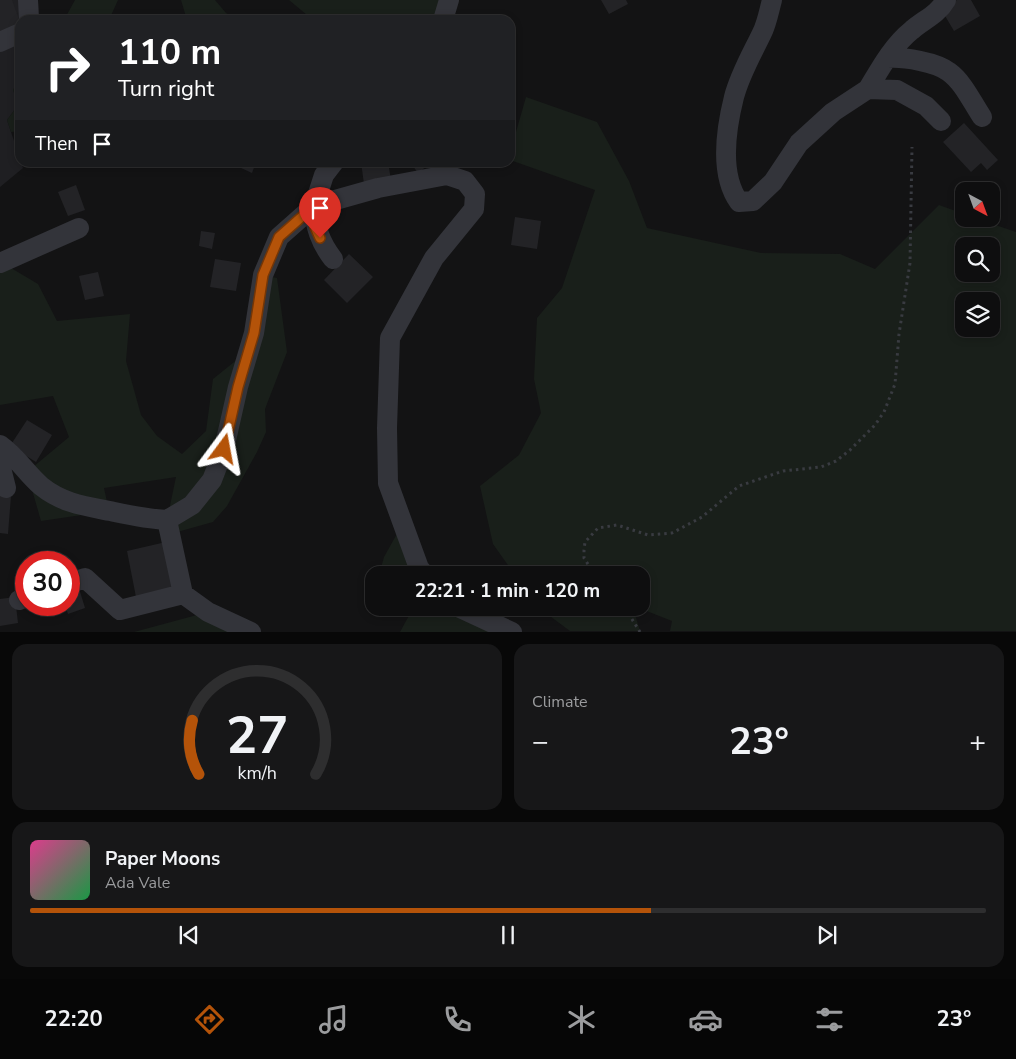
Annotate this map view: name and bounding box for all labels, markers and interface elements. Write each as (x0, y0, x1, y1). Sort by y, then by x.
text: 110 m (118, 29, 221, 76)
icon: right (35, 35, 100, 100)
text: Turn right (118, 74, 214, 104)
icon: arrive (88, 130, 116, 158)
text: Then (35, 131, 78, 157)
north arrow (955, 182, 1000, 228)
map controls (955, 182, 1000, 337)
pin (299, 187, 341, 238)
icon: arrive (306, 194, 334, 222)
button: search (955, 237, 1000, 282)
button: layers (955, 292, 1000, 337)
position arrow (197, 422, 249, 474)
speed limit sign: 30 (15, 551, 80, 616)
text: 22:21 · 1 min · 120 m (415, 578, 600, 604)
text: Climate (532, 691, 587, 713)
text: 27 (226, 700, 288, 771)
text: 23° (729, 716, 789, 767)
text: − (532, 723, 549, 761)
text: + (969, 723, 986, 761)
text: km/h (237, 761, 277, 785)
text: Paper Moons (105, 846, 220, 872)
text: Ada Vale (105, 872, 170, 894)
icon: previous (175, 921, 203, 949)
icon: pause (494, 921, 522, 949)
icon: next (813, 921, 841, 949)
icon: directions (192, 1002, 227, 1037)
icon: music (316, 1002, 351, 1037)
icon: phone (440, 1002, 475, 1037)
icon: climate (564, 1002, 599, 1037)
icon: car (688, 1002, 723, 1037)
icon: filters (812, 1002, 847, 1037)
text: 22:20 (45, 1004, 103, 1034)
text: 23° (937, 1004, 971, 1034)

